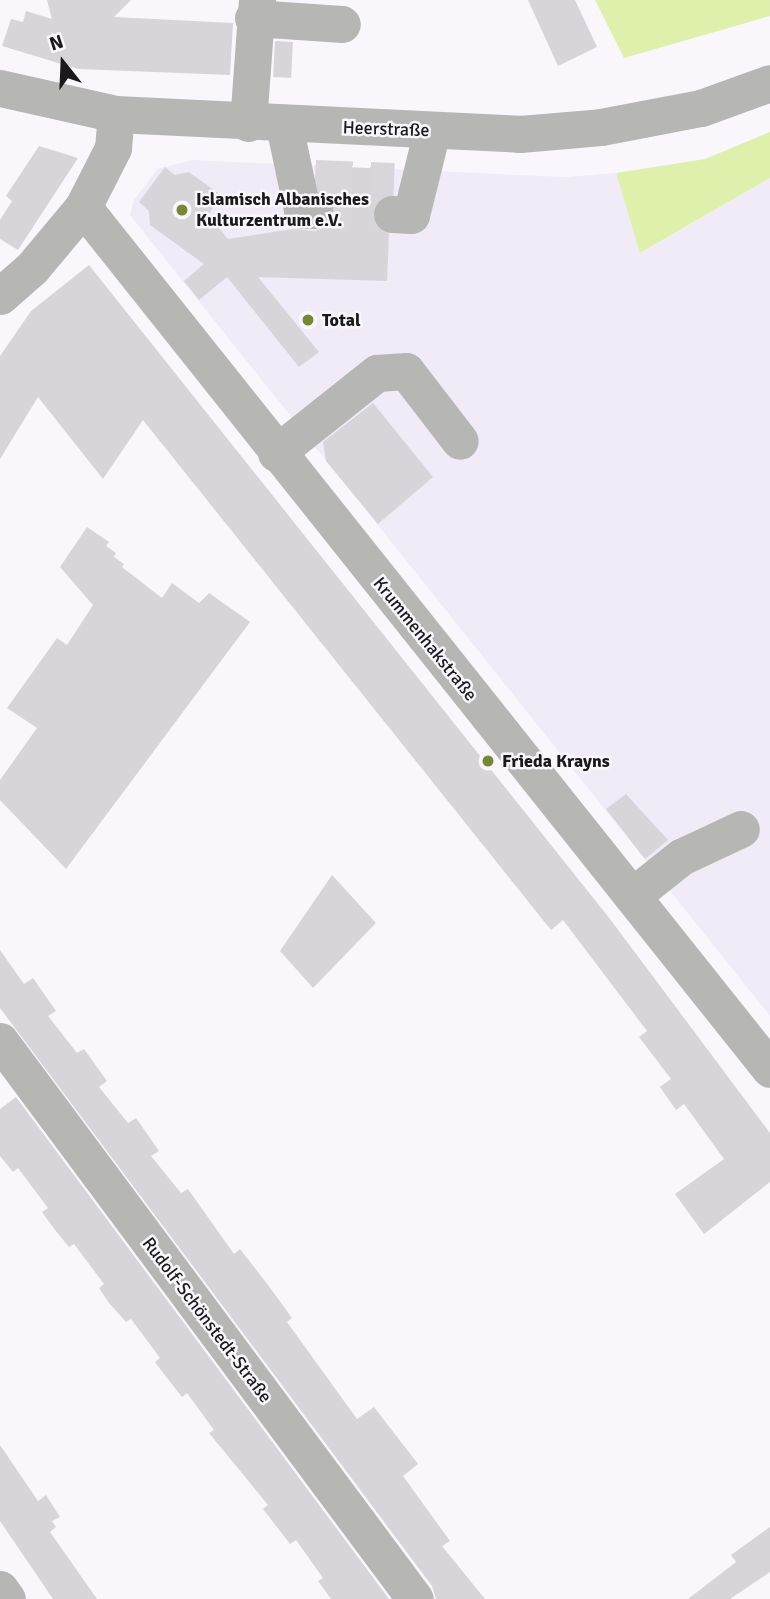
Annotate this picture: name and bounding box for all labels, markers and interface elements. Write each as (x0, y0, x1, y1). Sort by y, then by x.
north arrow (28, 28, 98, 98)
text: N (47, 30, 67, 56)
street label: Heerstraße (342, 117, 430, 141)
place label: Islamisch Albanisches Kulturzentrum e.V. (196, 189, 369, 232)
marker: Islamisch Albanisches Kulturzentrum e.V. (174, 202, 190, 218)
place label: Total (322, 309, 361, 331)
marker: Total (300, 312, 316, 328)
street label: Krummenhakstraße (369, 573, 481, 705)
place label: Frieda Krayns (502, 750, 610, 772)
marker: Frieda Krayns (480, 753, 496, 769)
street label: Rudolf-Schönstedt-Straße (138, 1233, 276, 1407)

